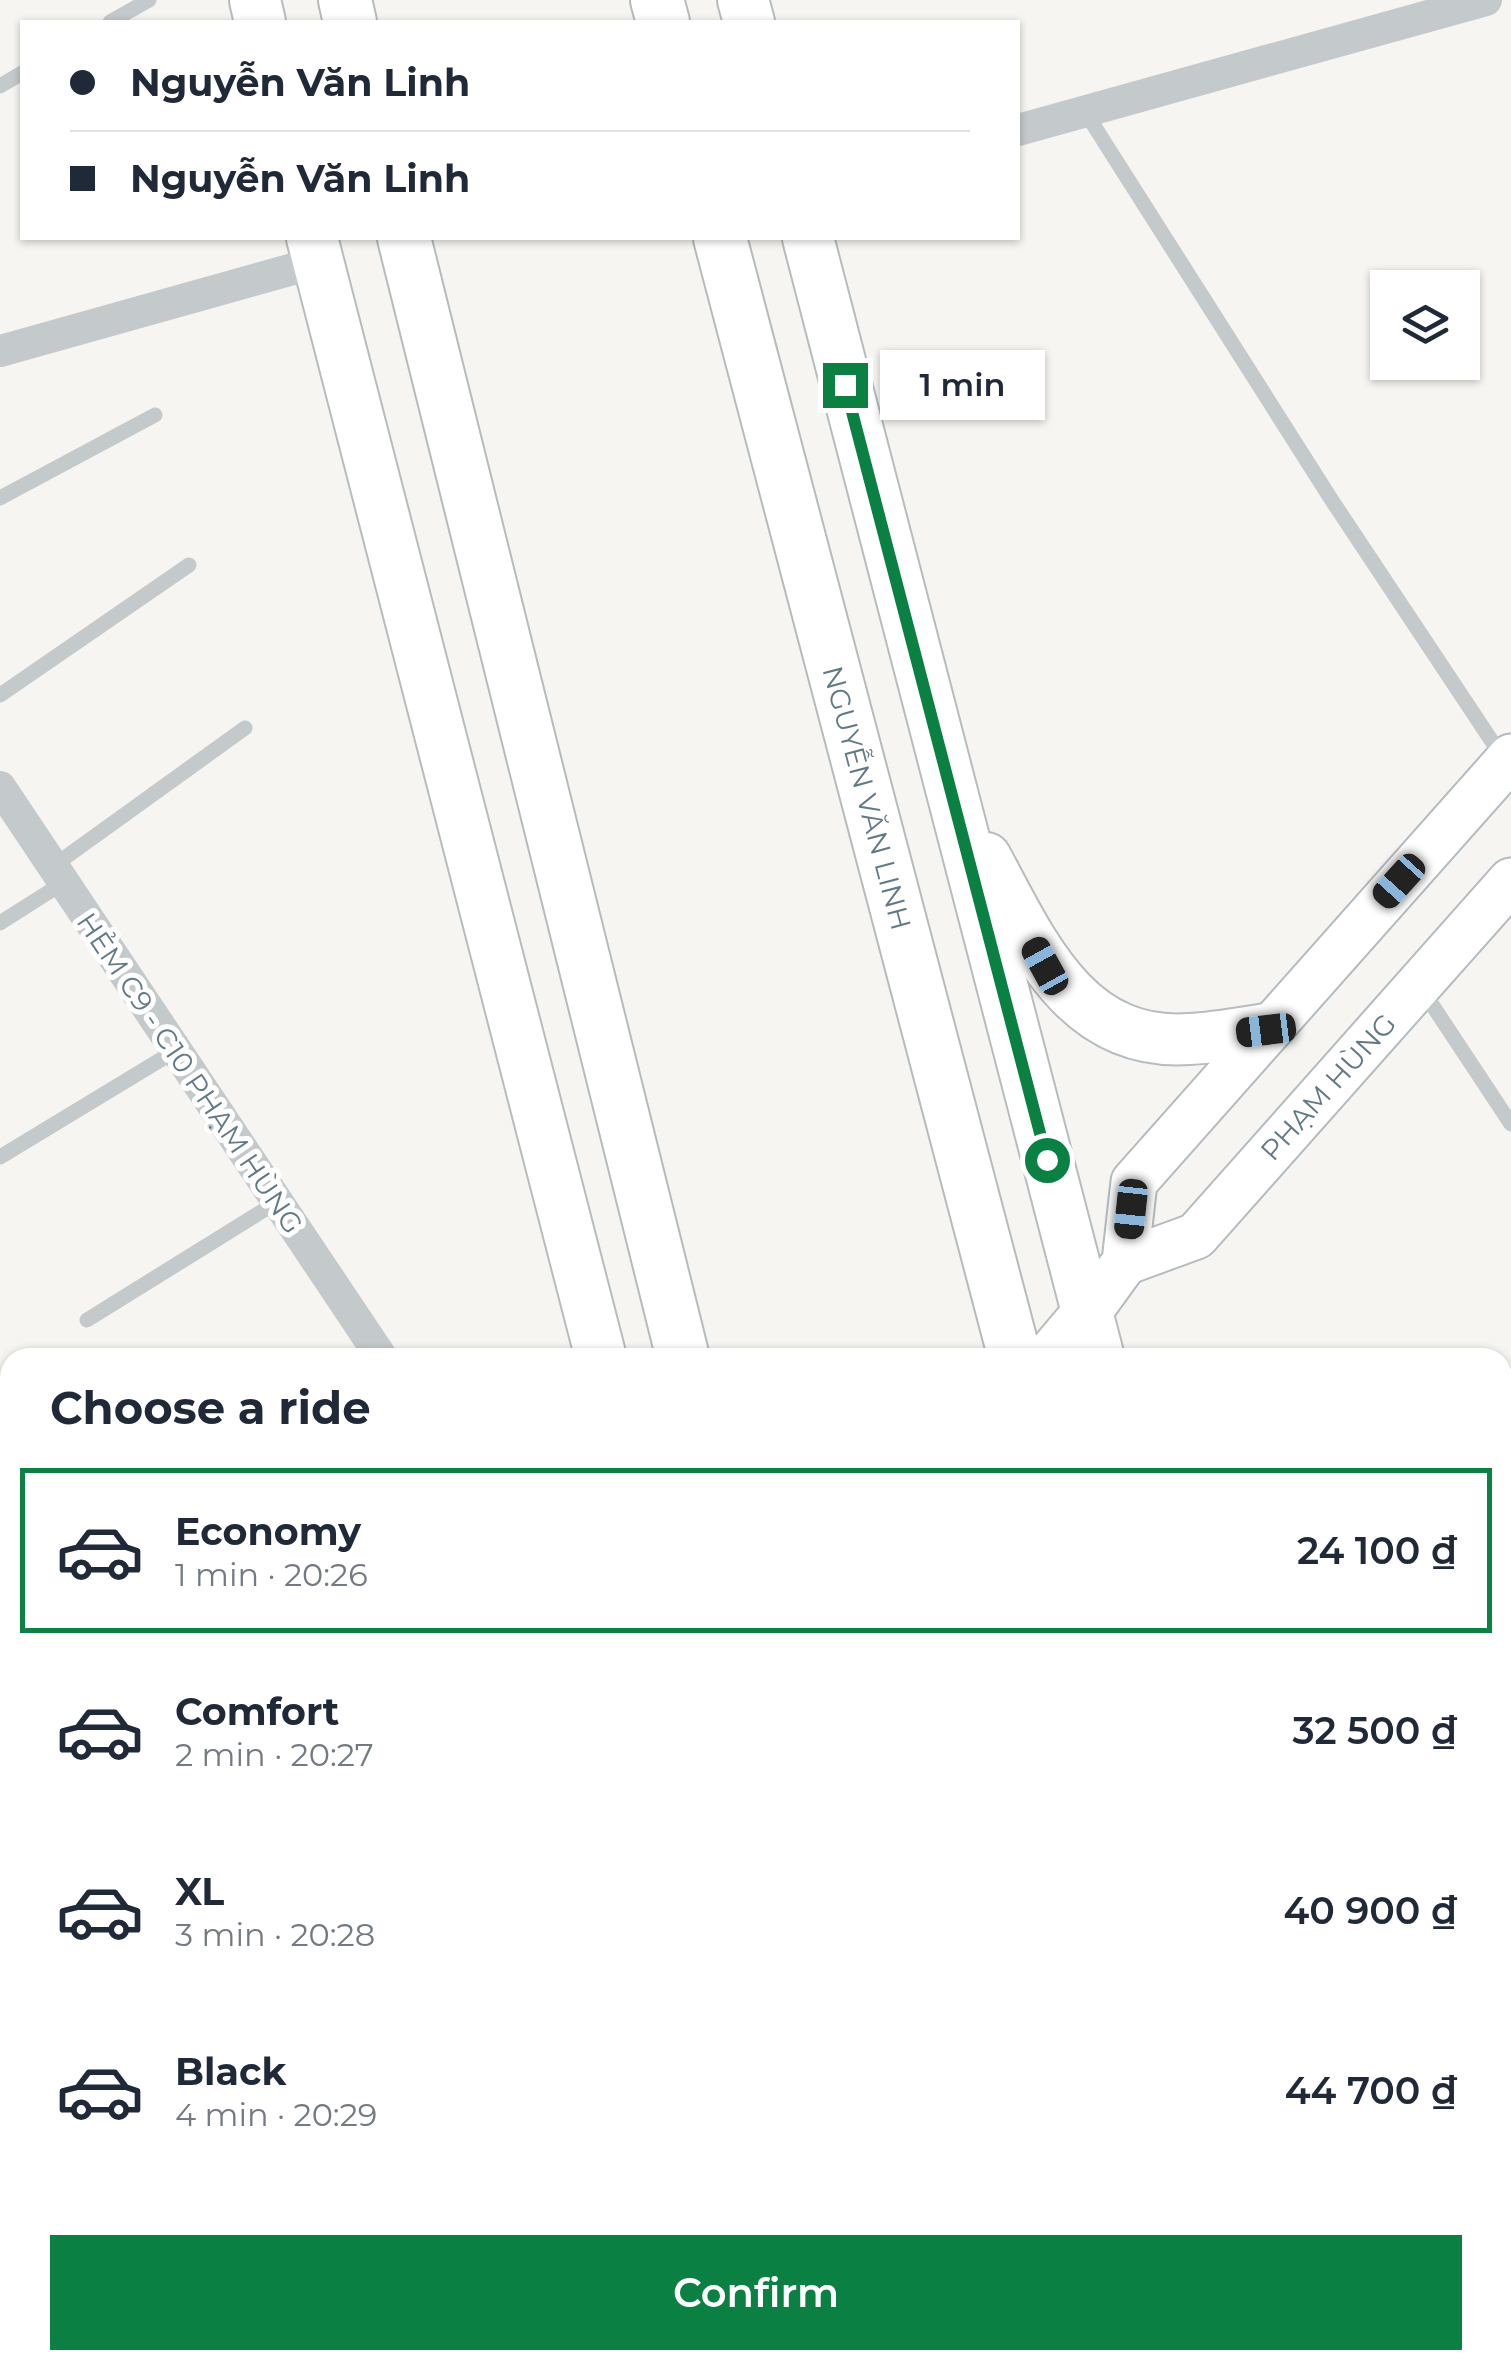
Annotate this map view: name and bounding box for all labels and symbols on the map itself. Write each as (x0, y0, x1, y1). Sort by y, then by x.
callout: 1 min (880, 350, 1045, 420)
route end (823, 363, 868, 408)
street label: NGUYỄN VĂN LINH (815, 662, 920, 934)
car (1368, 849, 1430, 913)
street label: HẺM C9 - C10 PHẠM HÙNG (70, 906, 310, 1240)
car (1017, 932, 1073, 1000)
street label: PHẠM HÙNG (1253, 1006, 1403, 1168)
car (1234, 1011, 1298, 1049)
route start (1025, 1138, 1070, 1183)
car (1113, 1178, 1149, 1240)

